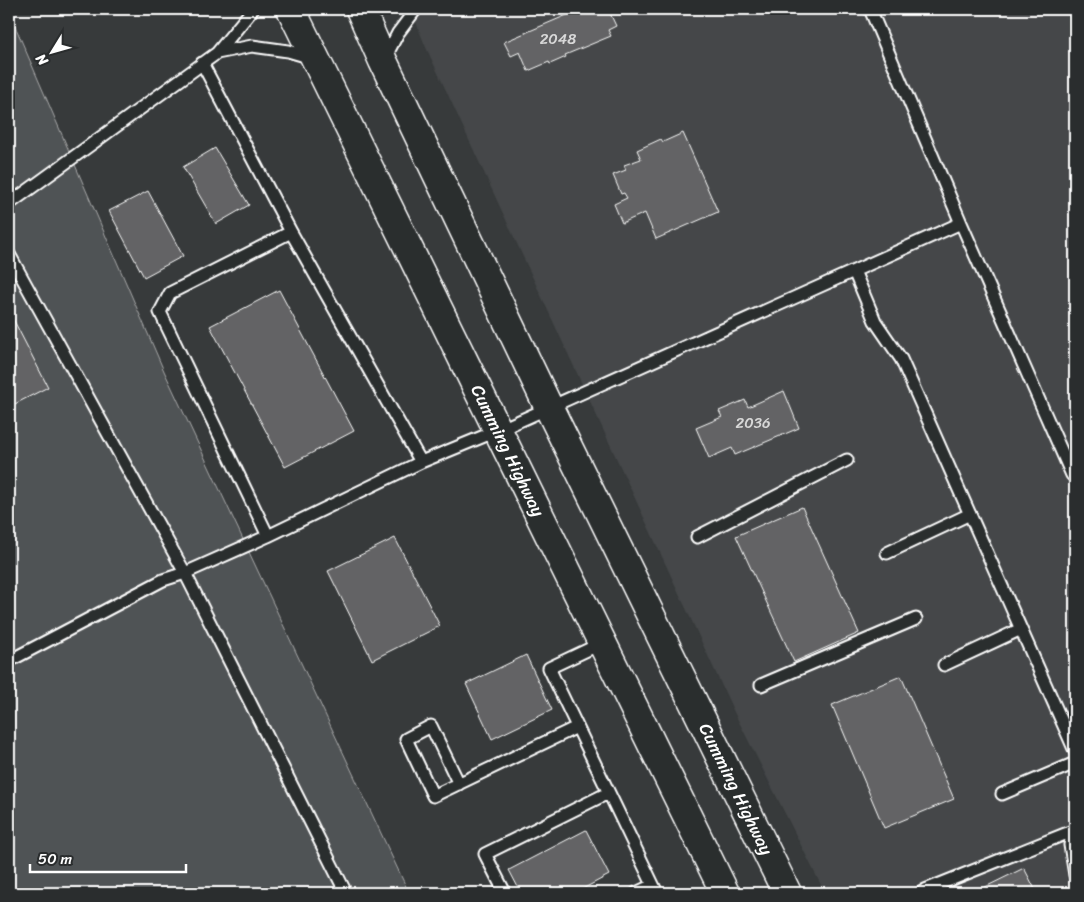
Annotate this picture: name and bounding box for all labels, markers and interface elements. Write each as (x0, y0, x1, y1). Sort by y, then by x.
house number: 2048 (540, 26, 576, 52)
north arrow (28, 28, 78, 78)
text: N (29, 48, 56, 72)
street label: Cumming Highway (462, 379, 554, 523)
house number: 2036 (736, 410, 770, 436)
street label: Cumming Highway (690, 717, 782, 861)
scale bar (30, 842, 186, 874)
text: 50 m (38, 846, 73, 872)

